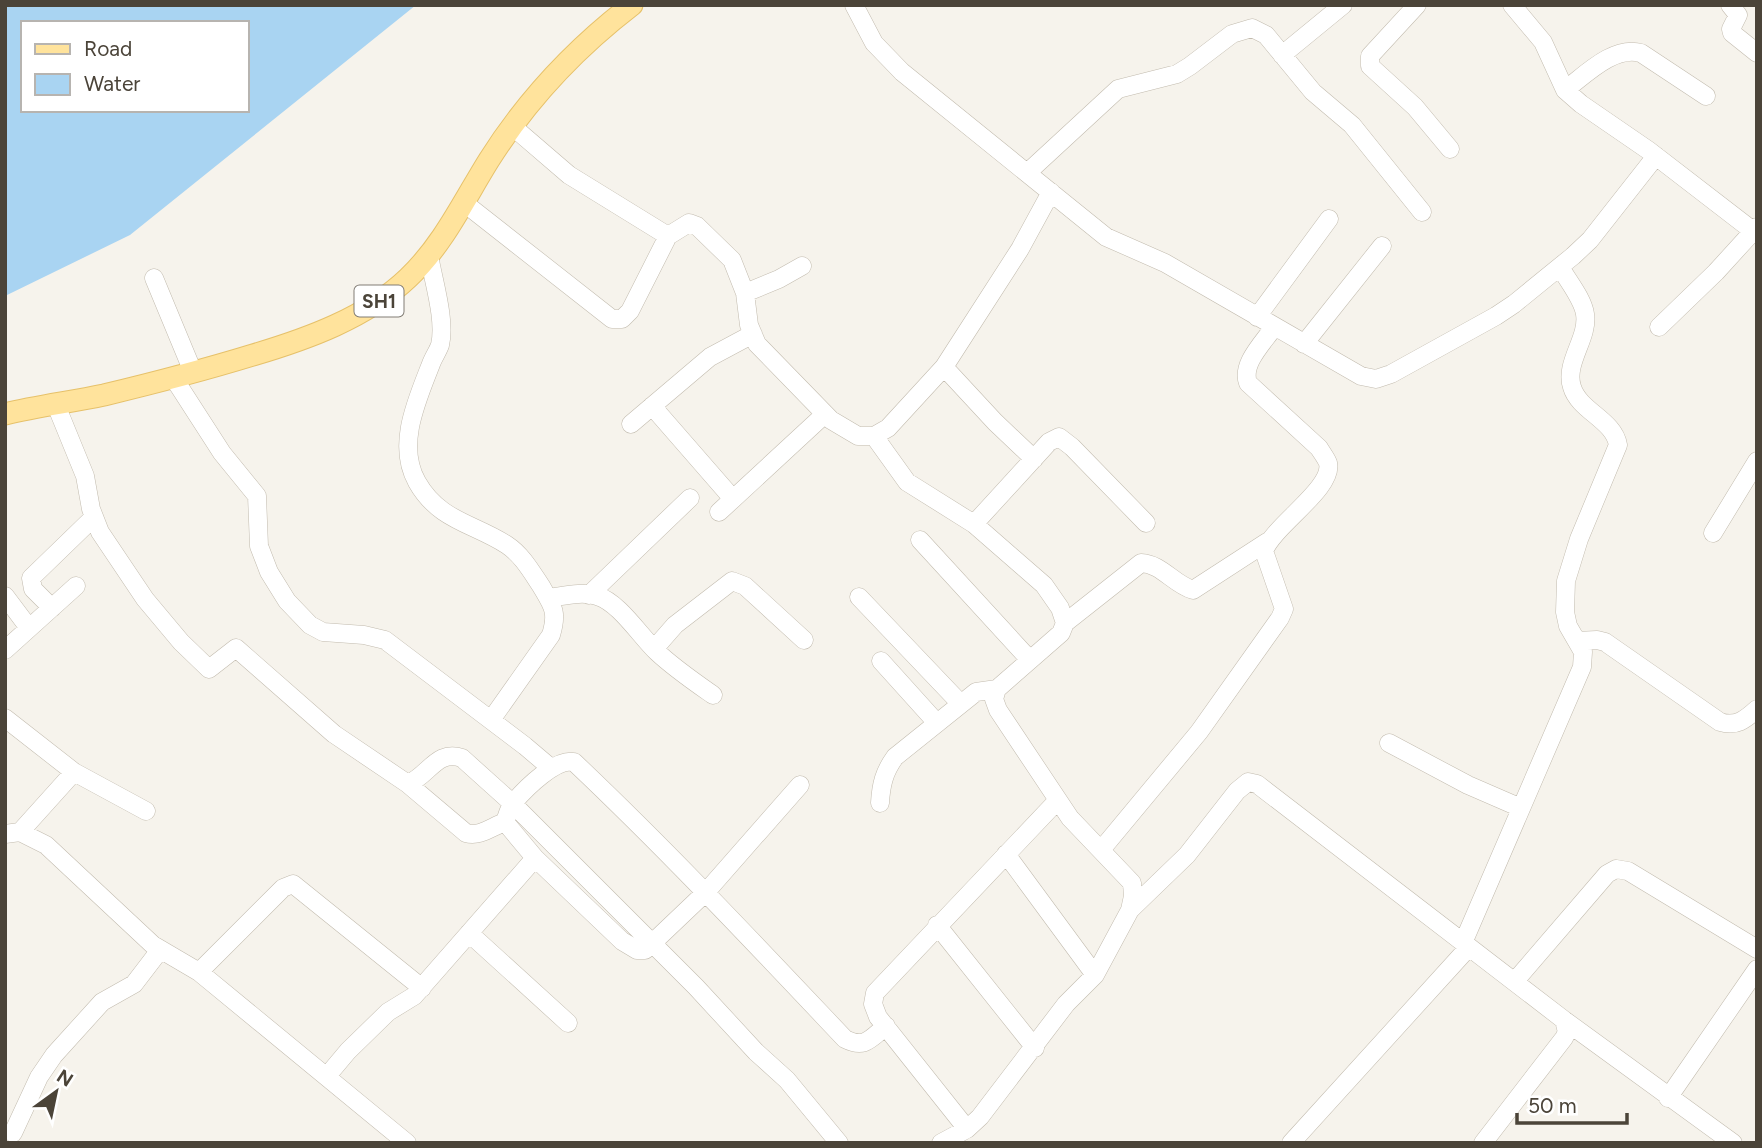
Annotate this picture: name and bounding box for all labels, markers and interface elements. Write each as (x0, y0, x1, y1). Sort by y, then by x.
legend (21, 21, 248, 112)
text: Road (84, 36, 132, 61)
text: Water (84, 71, 140, 96)
road number: SH1 (354, 286, 404, 316)
north arrow (21, 1057, 91, 1127)
text: N (53, 1065, 77, 1092)
scale bar (1517, 1082, 1627, 1126)
text: 50 m (1528, 1093, 1577, 1118)

